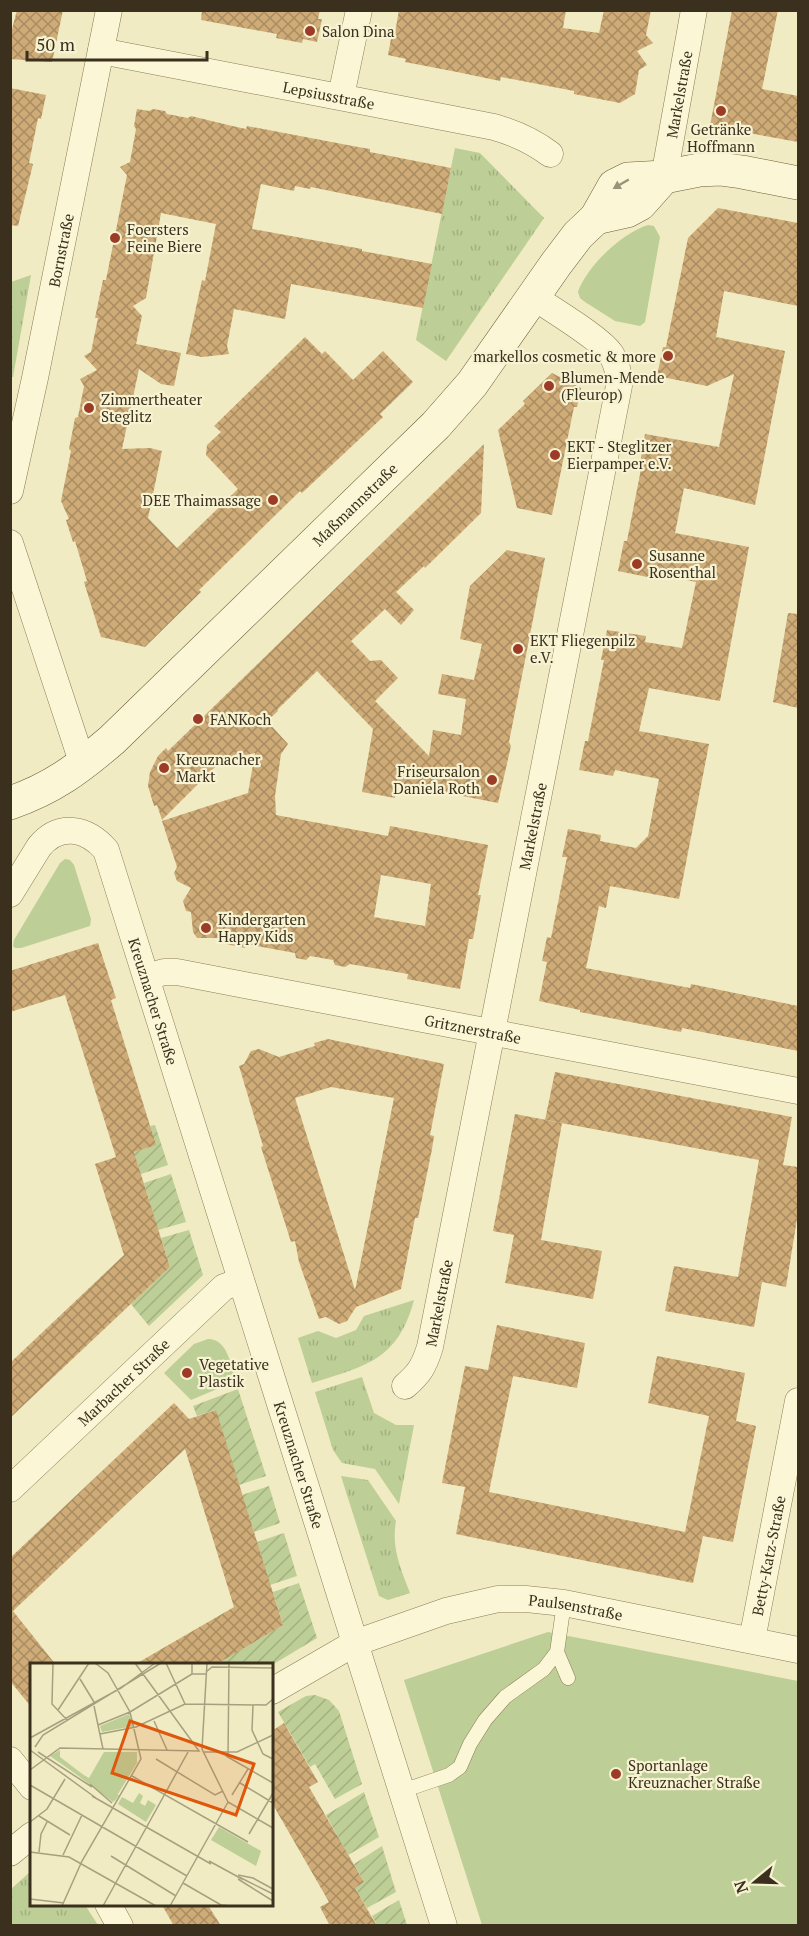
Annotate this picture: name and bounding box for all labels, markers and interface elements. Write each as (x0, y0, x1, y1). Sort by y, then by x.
place label: Salon Dina (322, 21, 395, 41)
scale bar (27, 24, 207, 62)
marker: Salon Dina (303, 24, 317, 38)
text: 50 m (36, 32, 76, 56)
street label: Markelstraße (661, 49, 697, 140)
street label: Lepsiusstraße (281, 76, 376, 114)
marker: Getränke Hoffmann (714, 104, 728, 118)
place label: Getränke Hoffmann (687, 119, 755, 156)
one-way arrow (613, 178, 630, 189)
street label: Bornstraße (44, 212, 78, 289)
place label: Foersters Feine Biere (127, 219, 202, 256)
marker: Foersters Feine Biere (108, 231, 122, 245)
place label: markellos cosmetic & more (473, 346, 656, 366)
marker: markellos cosmetic & more (661, 349, 675, 363)
place label: Blumen-Mende (Fleurop) (561, 367, 664, 404)
marker: Blumen-Mende (Fleurop) (542, 379, 556, 393)
place label: Zimmertheater Steglitz (101, 389, 202, 426)
marker: Zimmertheater Steglitz (82, 401, 96, 415)
place label: EKT - Steglitzer Eierpamper e.V. (567, 436, 672, 473)
marker: EKT - Steglitzer Eierpamper e.V. (548, 448, 562, 462)
street label: Maßmannstraße (308, 458, 401, 550)
place label: DEE Thaimassage (143, 490, 261, 510)
marker: DEE Thaimassage (266, 493, 280, 507)
place label: Susanne Rosenthal (649, 545, 716, 582)
marker: Susanne Rosenthal (630, 557, 644, 571)
place label: EKT Fliegenpilz e.V. (530, 630, 635, 667)
marker: EKT Fliegenpilz e.V. (511, 642, 525, 656)
place label: FANKoch (210, 709, 272, 729)
marker: FANKoch (191, 712, 205, 726)
place label: Kreuznacher Markt (176, 749, 261, 786)
marker: Kreuznacher Markt (157, 761, 171, 775)
place label: Friseursalon Daniela Roth (393, 761, 480, 798)
marker: Friseursalon Daniela Roth (485, 773, 499, 787)
street label: Markelstraße (514, 781, 551, 871)
place label: Kindergarten Happy Kids (218, 909, 306, 946)
marker: Kindergarten Happy Kids (199, 921, 213, 935)
street label: Kreuznacher Straße (124, 935, 183, 1067)
street label: Gritznerstraße (423, 1010, 523, 1048)
street label: Markelstraße (420, 1258, 457, 1348)
street label: Marbacher Straße (73, 1334, 174, 1430)
place label: Vegetative Plastik (199, 1354, 269, 1391)
marker: Vegetative Plastik (180, 1366, 194, 1380)
street label: Kreuznacher Straße (270, 1399, 329, 1531)
street label: Betty-Katz-Straße (747, 1494, 790, 1617)
street label: Paulsenstraße (528, 1589, 624, 1625)
inset map (30, 1663, 273, 1906)
place label: Sportanlage Kreuznacher Straße (628, 1755, 760, 1792)
marker: Sportanlage Kreuznacher Straße (609, 1767, 623, 1781)
north arrow (725, 1852, 785, 1912)
text: N (728, 1878, 753, 1896)

